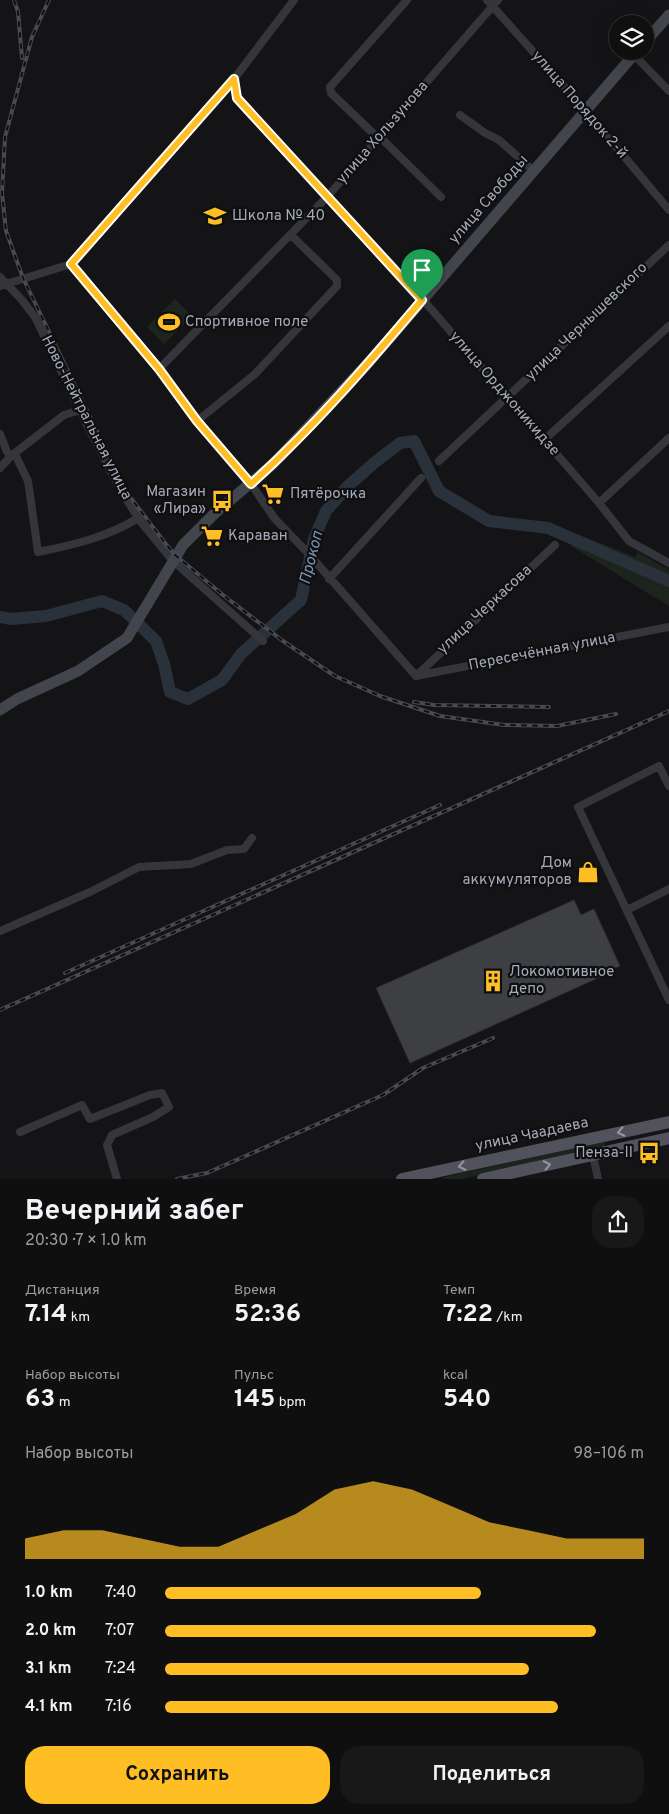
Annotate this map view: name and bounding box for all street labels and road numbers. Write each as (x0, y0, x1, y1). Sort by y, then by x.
street label: улица Порядок 2-й (527, 47, 631, 163)
street label: улица Хользунова (333, 77, 433, 189)
street label: улица Свободы (445, 152, 533, 248)
street label: улица Чернышевского (522, 259, 652, 385)
street label: улица Орджоникидзе (445, 328, 563, 460)
street label: Ново-Нейтральная улица (36, 333, 136, 503)
street label: улица Черкасова (434, 561, 536, 659)
street label: Пересечённая улица (467, 628, 617, 676)
street label: улица Чаадаева (474, 1114, 590, 1156)

